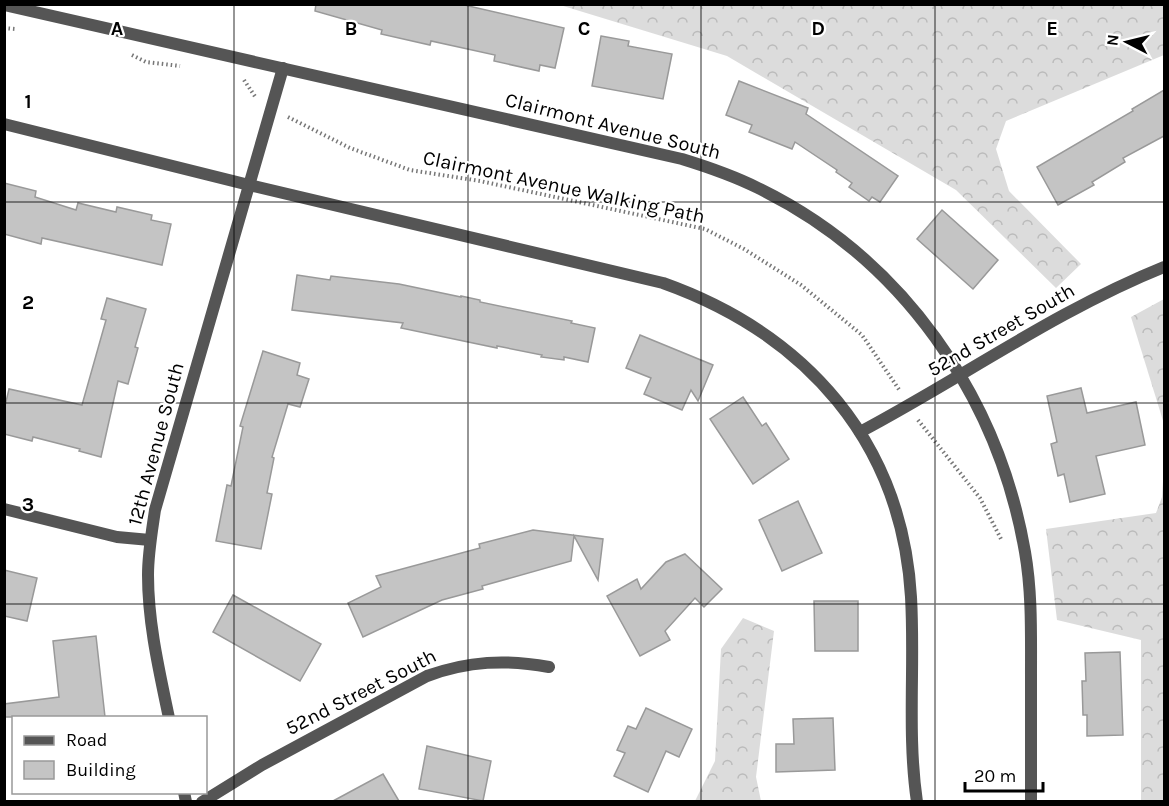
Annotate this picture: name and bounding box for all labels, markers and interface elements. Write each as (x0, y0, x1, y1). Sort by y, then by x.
north arrow (1097, 12, 1157, 72)
text: A (111, 17, 124, 40)
text: B (345, 17, 357, 40)
text: C (578, 17, 590, 40)
text: D (811, 17, 825, 40)
text: E (1046, 17, 1058, 40)
text: N (1102, 33, 1123, 47)
street label: Clairmont Avenue South (503, 88, 723, 164)
text: 1 (24, 90, 32, 113)
street label: Clairmont Avenue Walking Path (421, 146, 707, 228)
street label: 52nd Street South (923, 279, 1079, 381)
text: 2 (22, 291, 34, 314)
street label: 12th Avenue South (123, 360, 189, 528)
text: 3 (22, 493, 34, 516)
street label: 52nd Street South (282, 644, 440, 740)
legend (12, 716, 207, 794)
text: Road (66, 729, 107, 751)
scale bar (965, 755, 1043, 793)
text: Building (66, 759, 136, 781)
text: 20 m (974, 765, 1016, 787)

